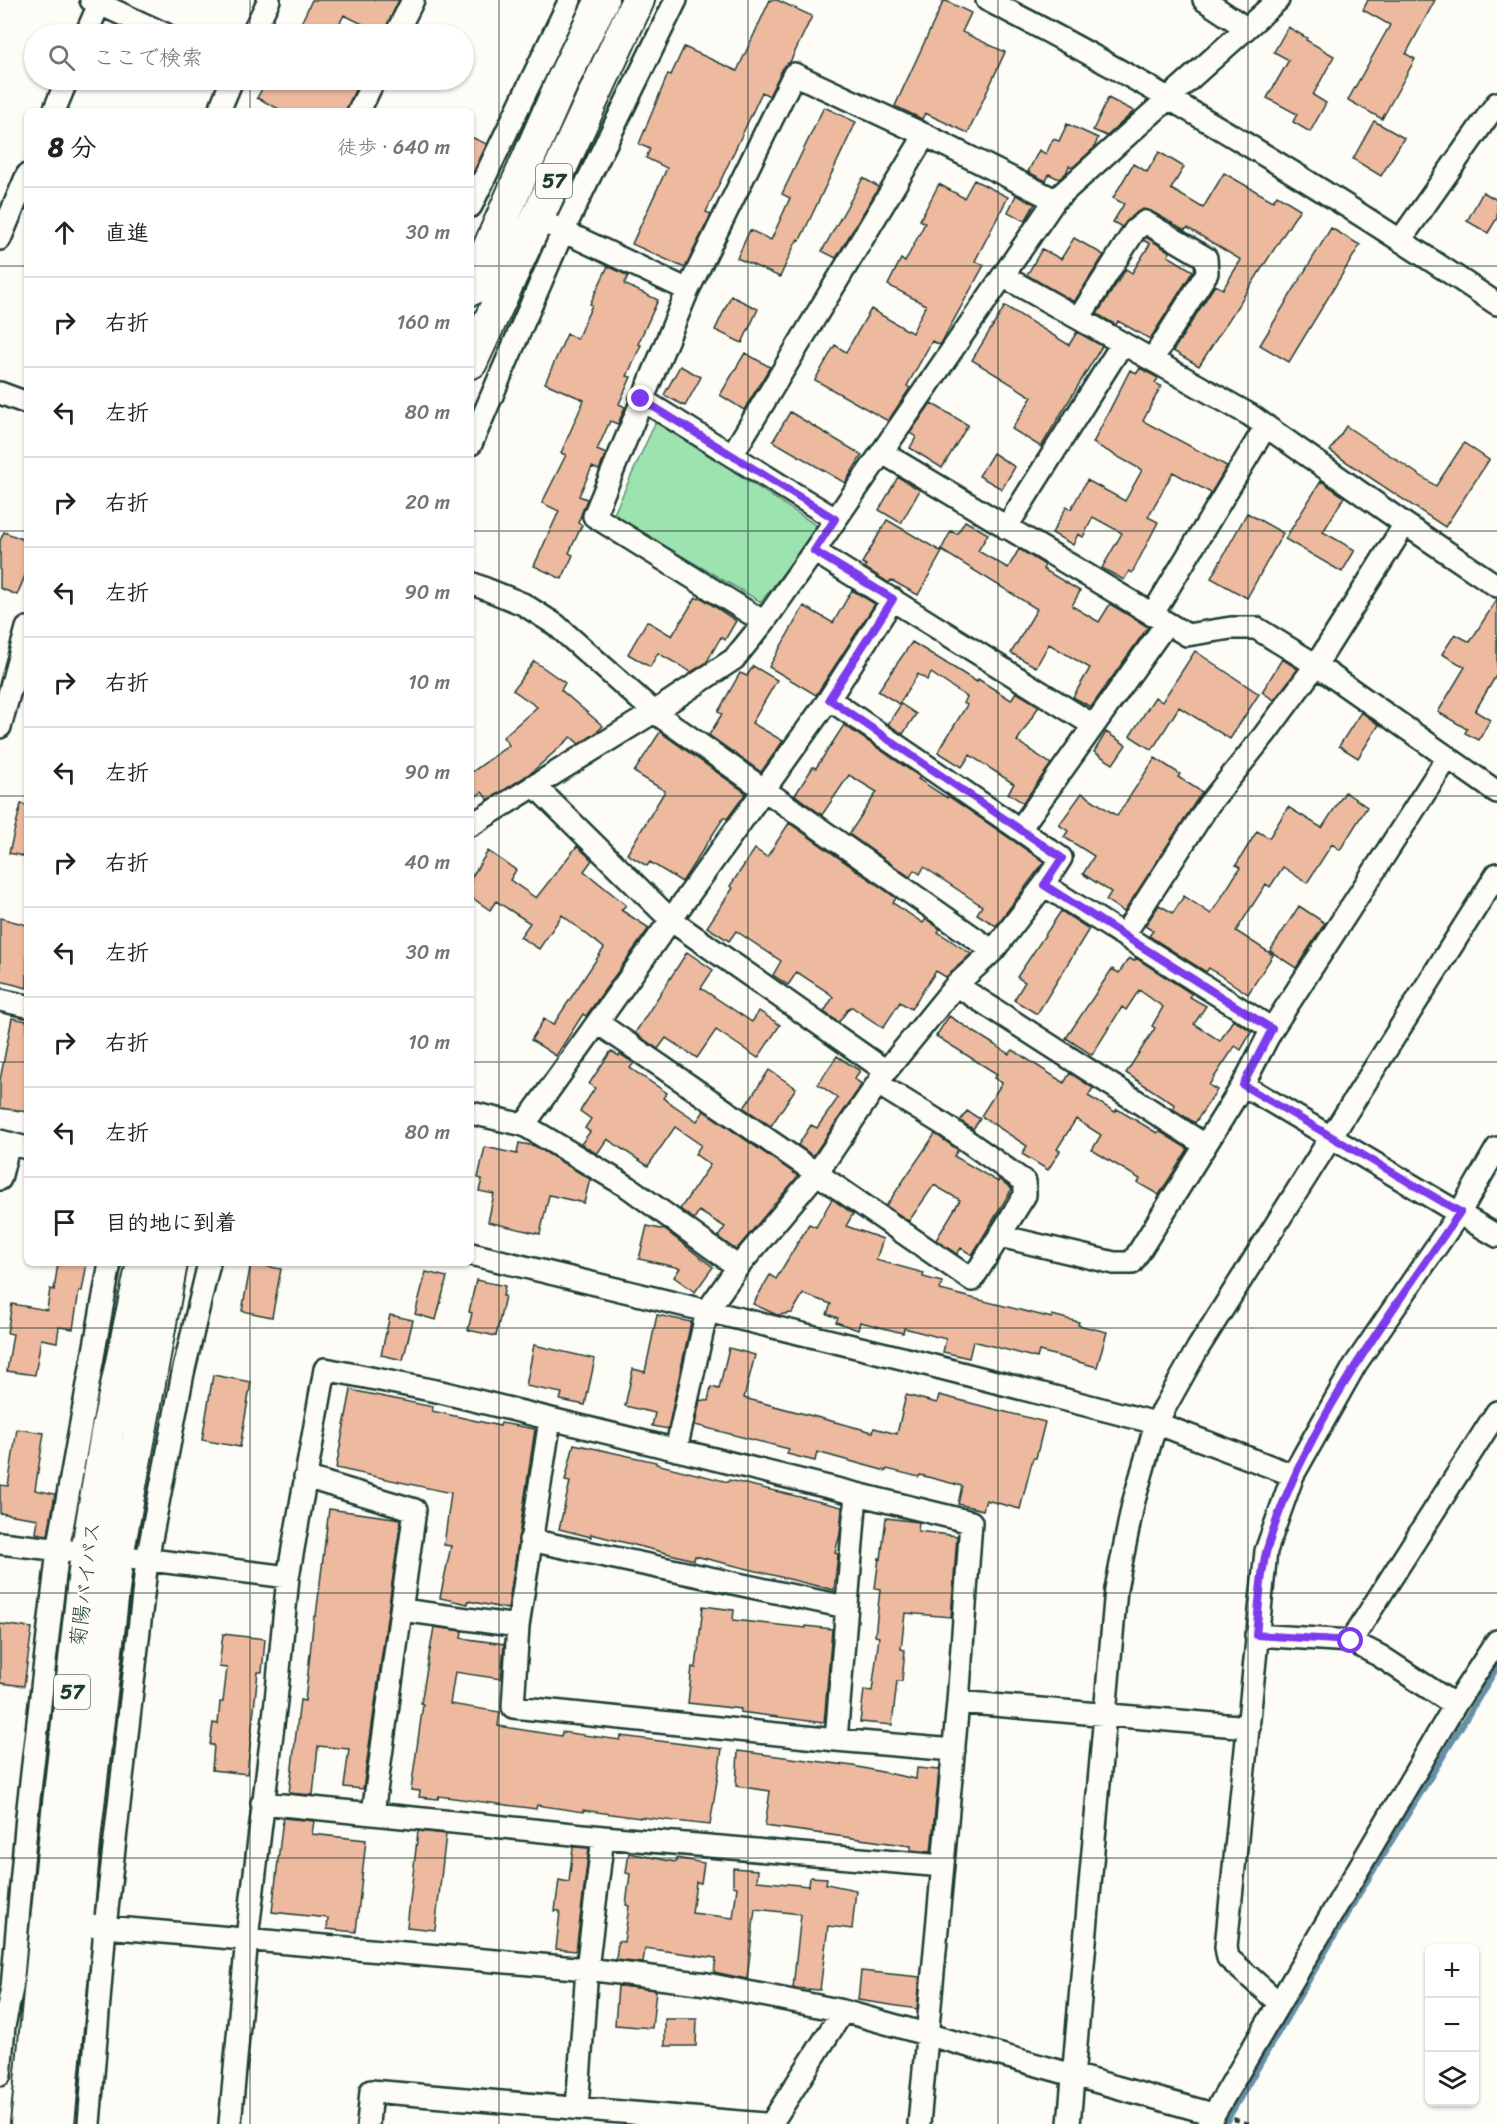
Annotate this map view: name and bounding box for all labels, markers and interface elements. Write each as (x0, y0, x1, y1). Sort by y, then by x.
search box (24, 24, 474, 90)
text: ここで検索 (93, 38, 203, 77)
icon: search (45, 41, 78, 74)
text: 8 分 (48, 124, 96, 170)
text: 徒歩 · 640 m (337, 130, 450, 165)
road number: 57 (536, 164, 572, 198)
text: 直進 (105, 213, 149, 252)
text: 30 m (406, 215, 450, 250)
icon: ahead (48, 216, 81, 249)
text: 右折 (105, 303, 149, 342)
text: 160 m (397, 305, 450, 340)
icon: right (48, 306, 81, 339)
route end (627, 385, 653, 411)
text: 左折 (105, 393, 149, 432)
text: 80 m (405, 395, 450, 430)
icon: left (48, 396, 81, 429)
text: 右折 (105, 483, 149, 522)
text: 20 m (405, 485, 450, 520)
icon: right (48, 486, 81, 519)
text: 左折 (105, 573, 149, 612)
text: 90 m (405, 575, 450, 610)
icon: left (48, 576, 81, 609)
text: 右折 (105, 663, 149, 702)
text: 10 m (408, 665, 450, 700)
icon: right (48, 666, 81, 699)
text: 左折 (105, 753, 149, 792)
text: 90 m (405, 755, 450, 790)
icon: left (48, 756, 81, 789)
text: 右折 (105, 843, 149, 882)
text: 40 m (404, 845, 450, 880)
icon: right (48, 846, 81, 879)
text: 左折 (105, 933, 149, 972)
text: 30 m (406, 935, 450, 970)
icon: left (48, 936, 81, 969)
text: 右折 (105, 1023, 149, 1062)
text: 10 m (408, 1025, 450, 1060)
icon: right (48, 1026, 81, 1059)
text: 左折 (105, 1113, 149, 1152)
text: 80 m (405, 1115, 450, 1150)
icon: left (48, 1116, 81, 1149)
text: 目的地に到着 (105, 1203, 237, 1242)
icon: arrive (48, 1206, 81, 1239)
street label: 菊陽バイパス (58, 1519, 112, 1649)
route start (1337, 1627, 1363, 1653)
road number: 57 (54, 1675, 90, 1709)
map controls (1425, 1944, 1479, 2106)
button: + (1425, 1944, 1479, 1998)
button: − (1425, 1998, 1479, 2052)
button: layers (1425, 2052, 1479, 2106)

